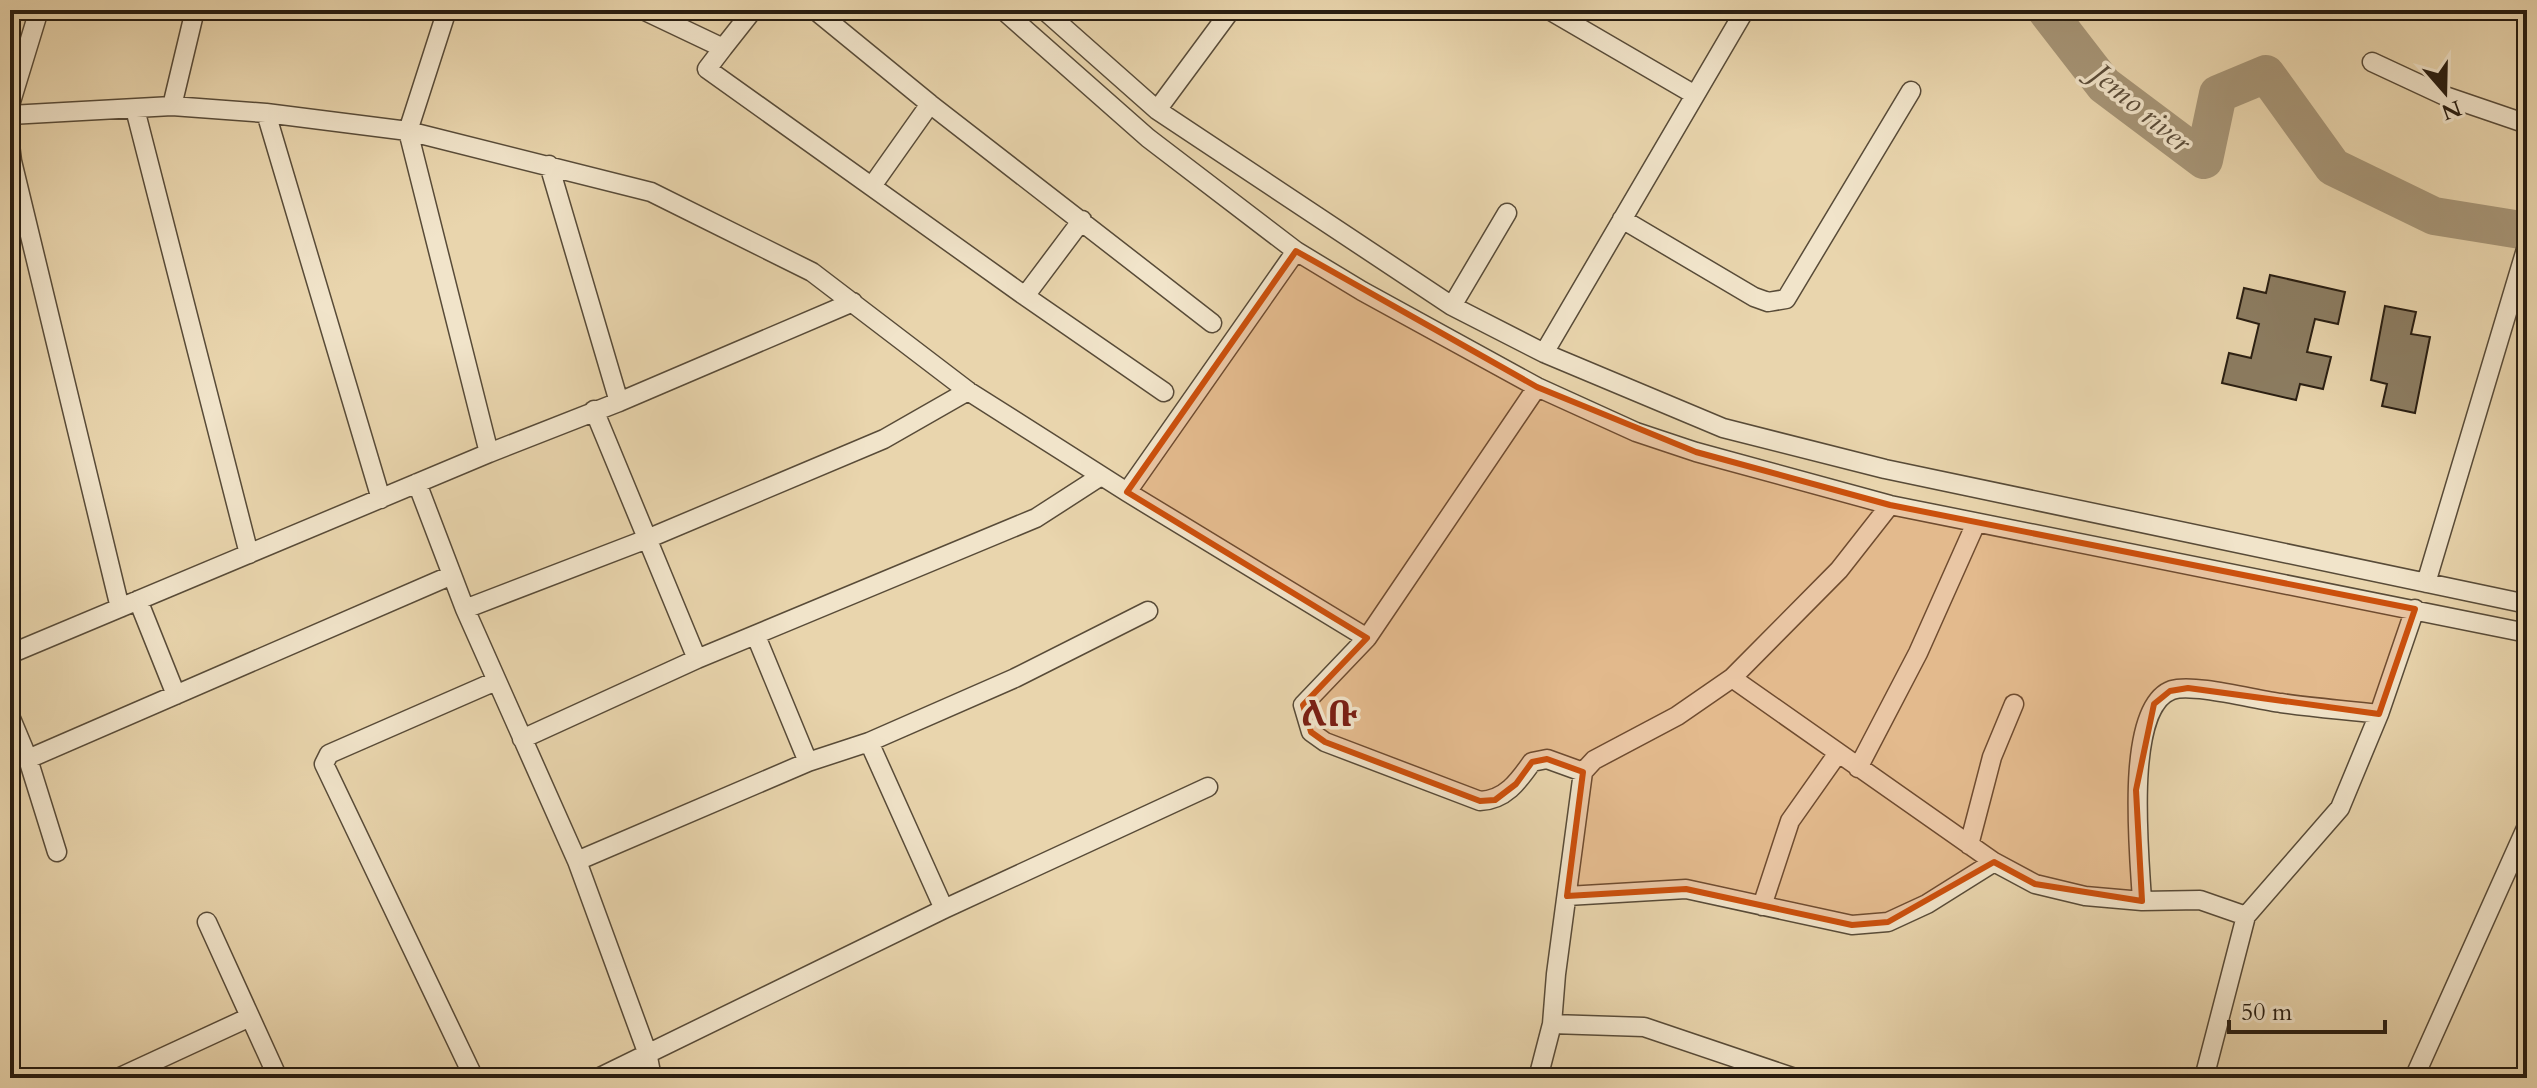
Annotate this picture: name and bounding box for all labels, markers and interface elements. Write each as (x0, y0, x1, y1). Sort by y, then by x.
water label: Jemo river (2077, 50, 2201, 163)
north arrow (2405, 52, 2485, 132)
text: N (2437, 92, 2466, 127)
district label: ለቡ (1301, 690, 1358, 739)
scale bar (2229, 984, 2385, 1034)
text: 50 m (2241, 996, 2293, 1029)

